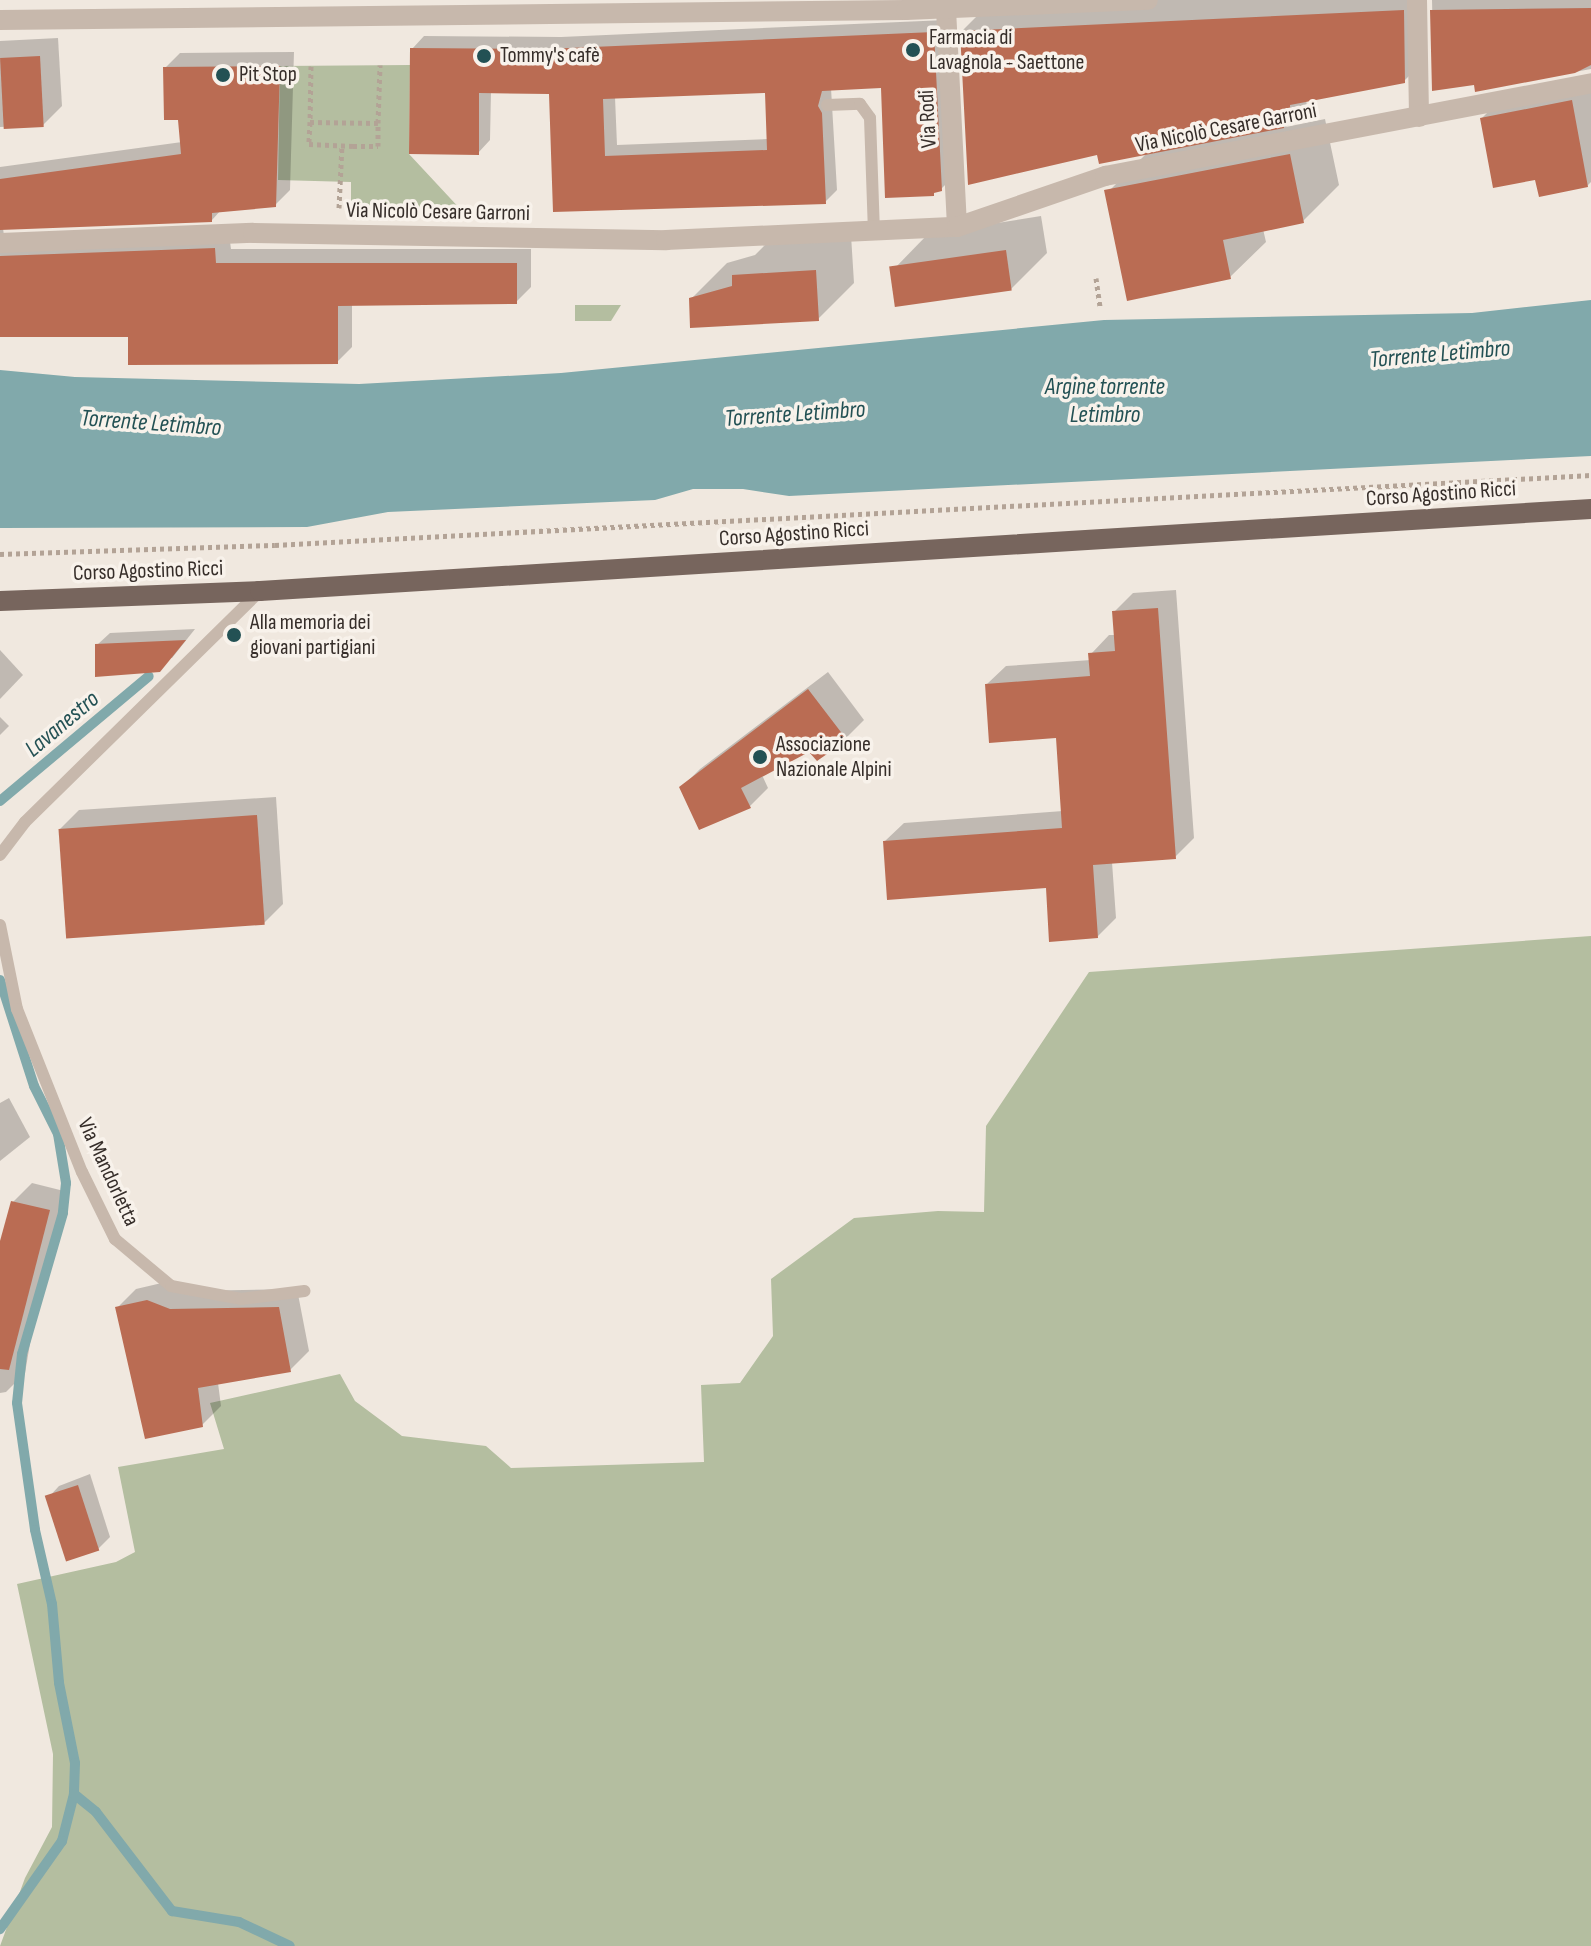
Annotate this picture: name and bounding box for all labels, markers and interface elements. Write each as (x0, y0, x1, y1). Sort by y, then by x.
place label: Farmacia di Lavagnola - Saettone (929, 24, 1084, 76)
marker: Farmacia di Lavagnola - Saettone (904, 41, 922, 59)
place label: Tommy's cafè (500, 43, 600, 69)
marker: Tommy's cafè (475, 47, 493, 65)
place label: Pit Stop (239, 62, 297, 88)
marker: Pit Stop (214, 66, 232, 84)
street label: Via Rodi (913, 89, 943, 149)
street label: Via Nicolò Cesare Garroni (1133, 97, 1319, 159)
street label: Via Nicolò Cesare Garroni (346, 197, 530, 227)
water label: Torrente Letimbro (1369, 334, 1511, 374)
water label: Argine torrente Letimbro (1045, 373, 1165, 429)
water label: Torrente Letimbro (724, 395, 866, 433)
water label: Torrente Letimbro (80, 404, 222, 442)
street label: Corso Agostino Ricci (1365, 476, 1517, 512)
street label: Corso Agostino Ricci (718, 516, 870, 552)
street label: Corso Agostino Ricci (72, 555, 224, 587)
place label: Alla memoria dei giovani partigiani (250, 609, 375, 660)
marker: Alla memoria dei giovani partigiani (225, 626, 243, 644)
water label: Lavanestro (19, 685, 105, 763)
place label: Associazione Nazionale Alpini (776, 731, 892, 782)
marker: Associazione Nazionale Alpini (751, 748, 769, 766)
street label: Via Mandorletta (71, 1114, 145, 1230)

